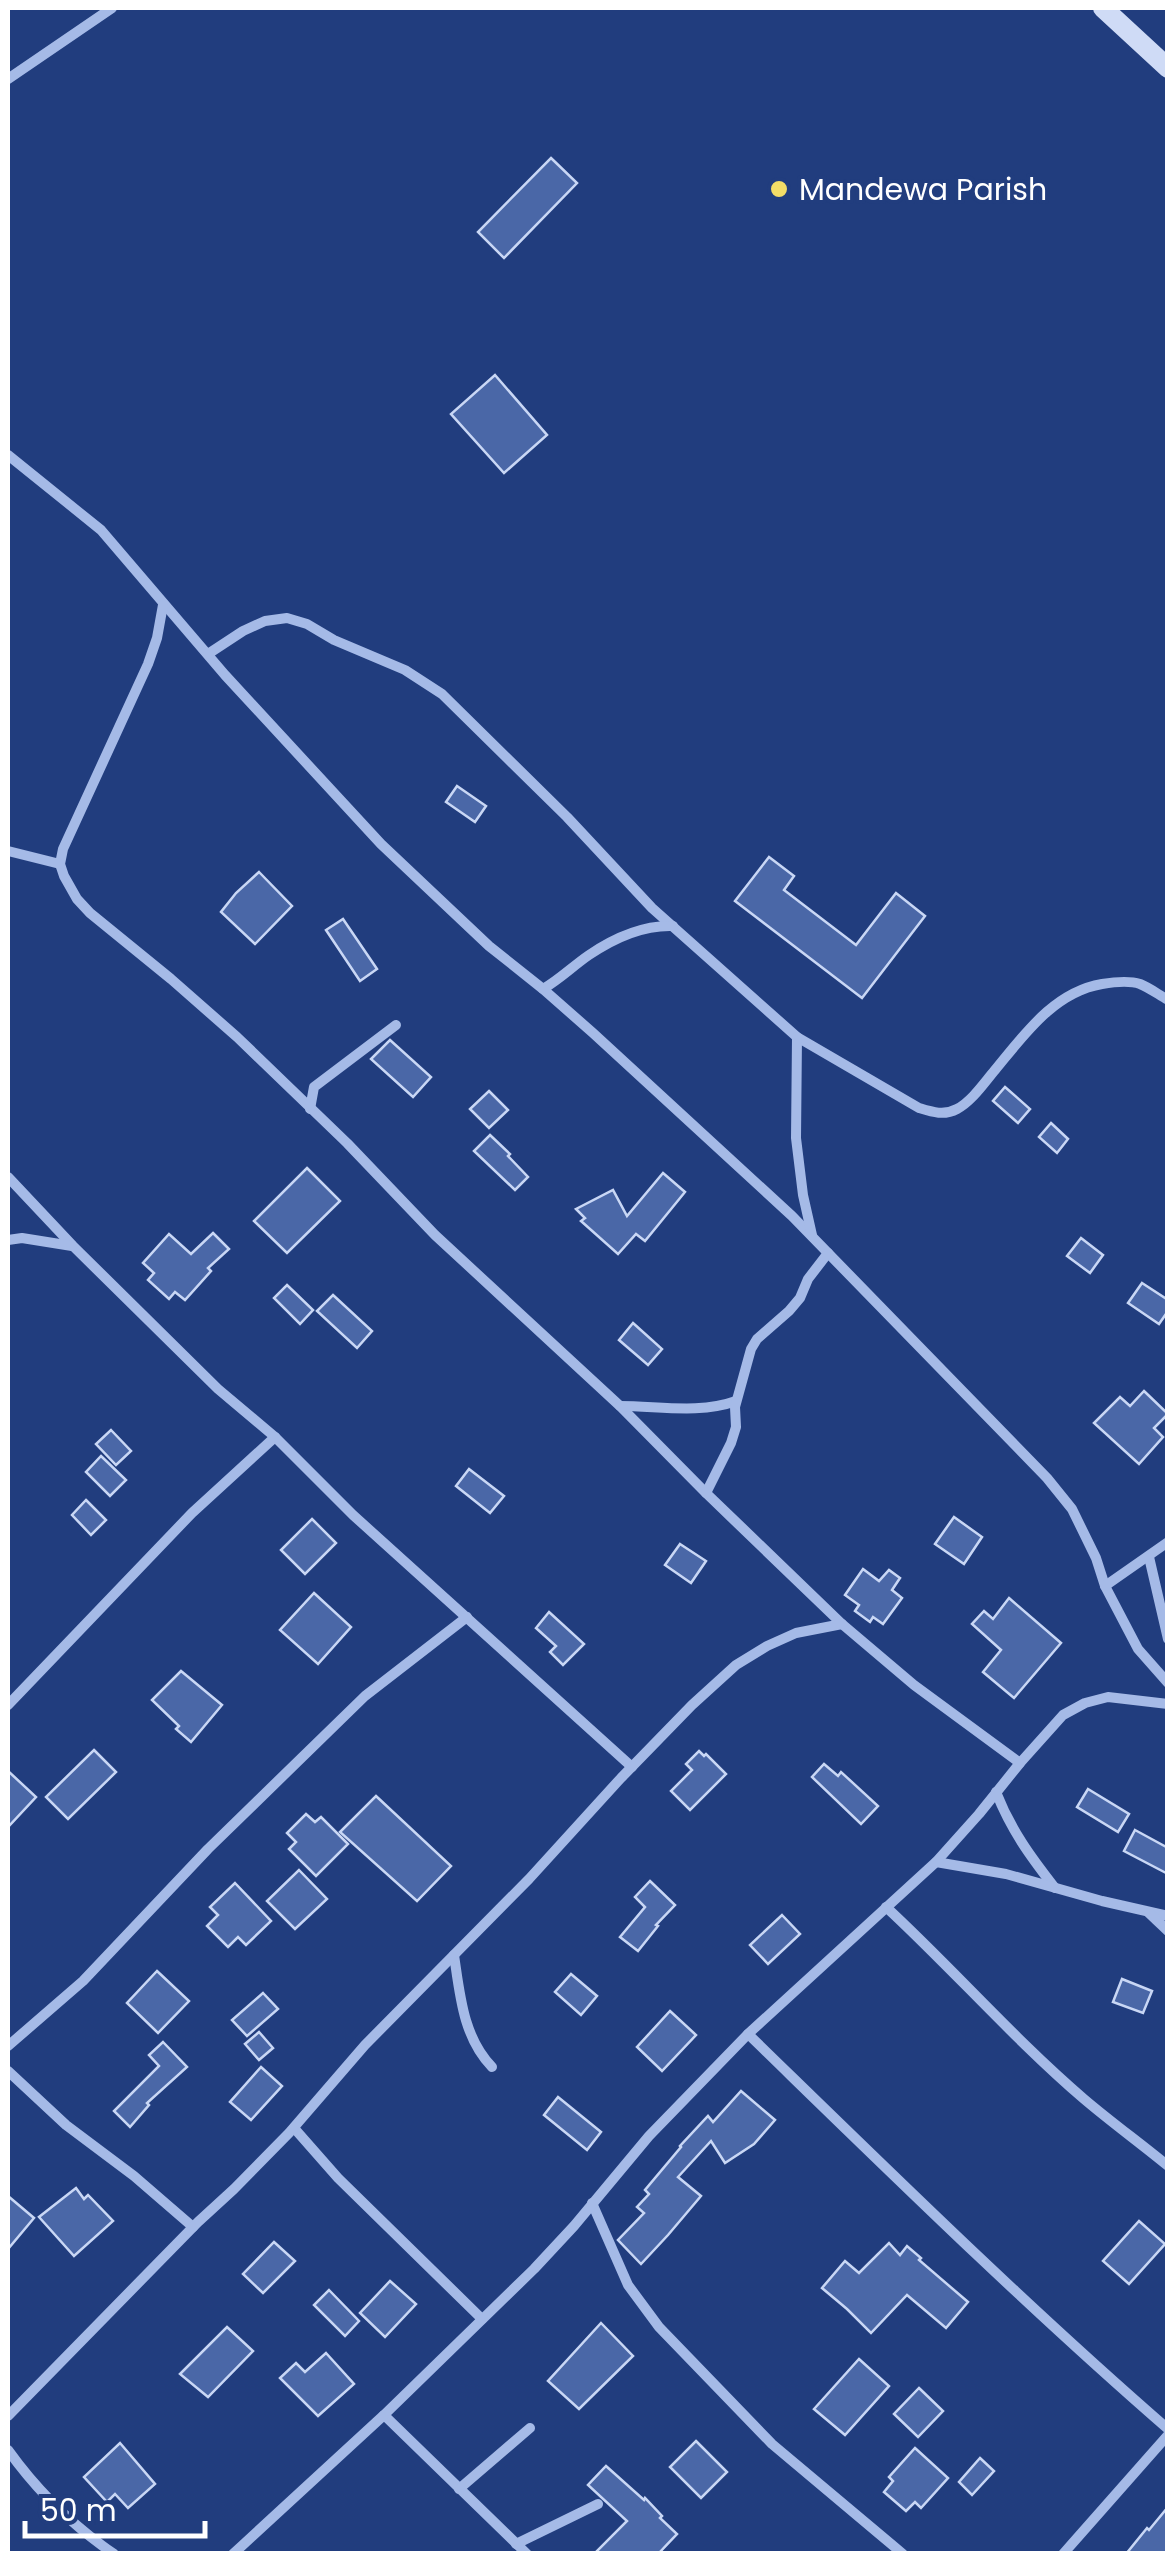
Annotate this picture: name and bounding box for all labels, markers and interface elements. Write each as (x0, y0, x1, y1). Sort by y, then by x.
place label: Mandewa Parish (799, 168, 1047, 211)
marker: Mandewa Parish (768, 178, 790, 200)
scale bar (25, 2476, 205, 2538)
text: 50 m (40, 2489, 117, 2532)

